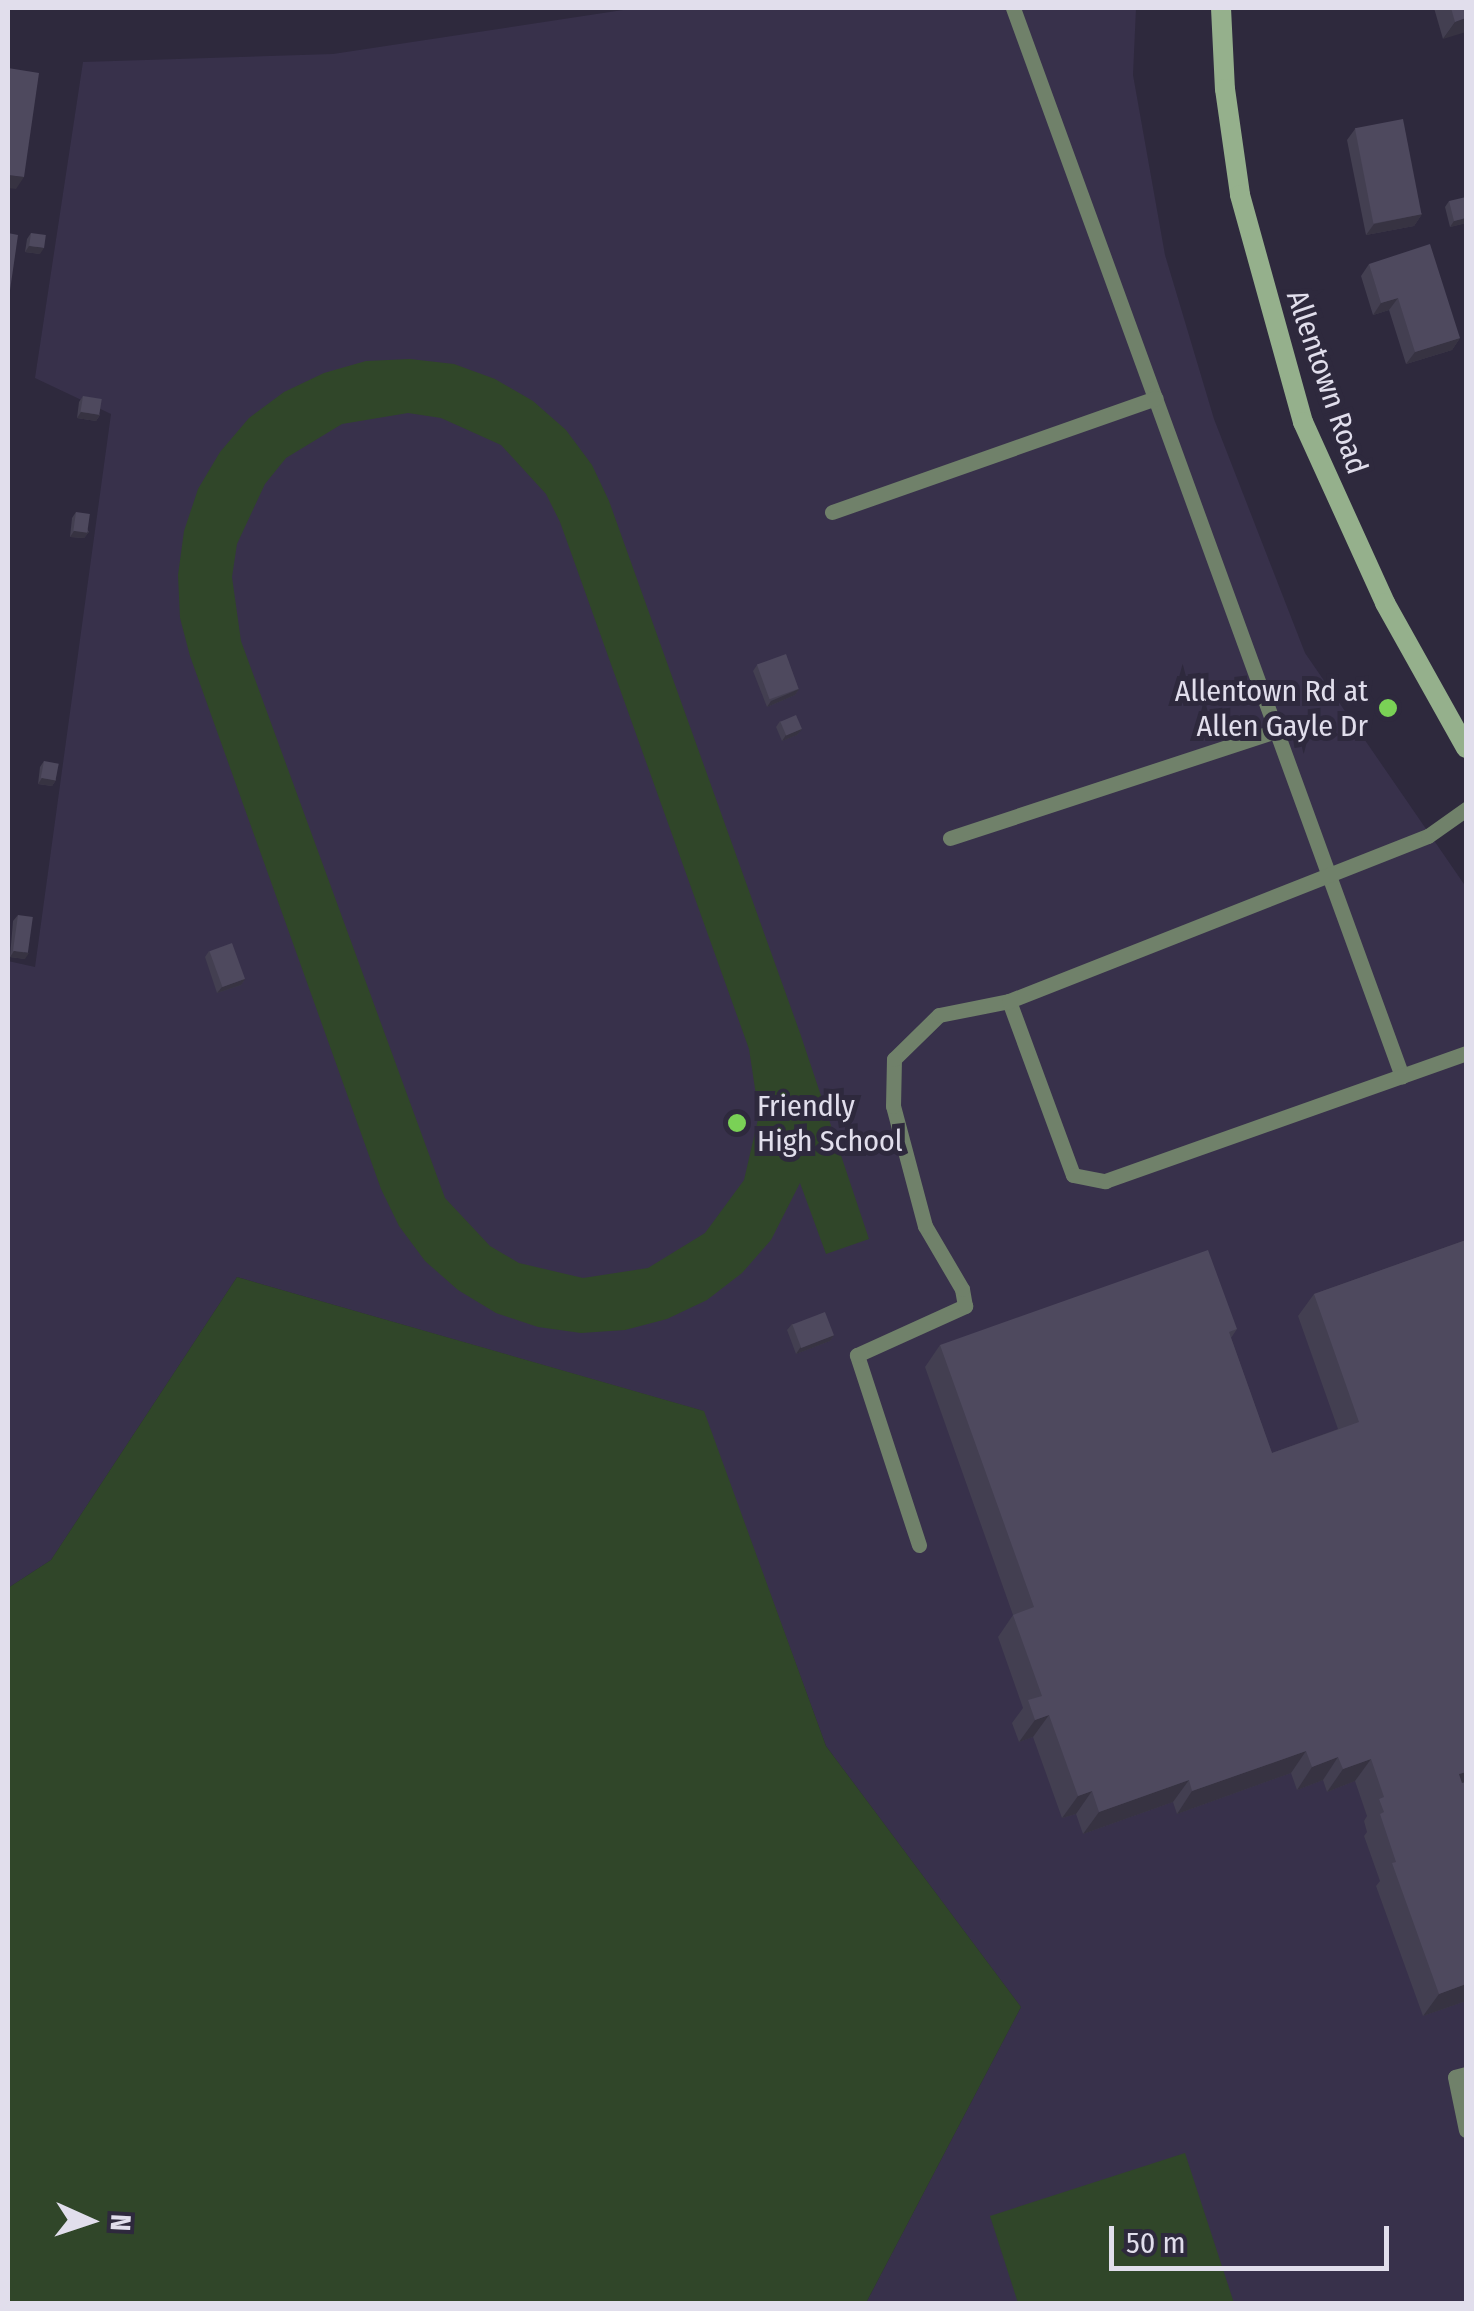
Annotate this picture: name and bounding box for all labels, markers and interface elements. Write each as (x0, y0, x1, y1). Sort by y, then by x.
street label: Allentown Road (1279, 285, 1375, 479)
place label: Allentown Rd at Allen Gayle Dr (1175, 673, 1368, 744)
marker: Allentown Rd at Allen Gayle Dr (1377, 697, 1399, 719)
place label: Friendly High School (757, 1088, 903, 1158)
marker: Friendly High School (726, 1112, 748, 1134)
north arrow (40, 2171, 140, 2271)
scale bar (1114, 2206, 1394, 2268)
text: N (104, 2213, 137, 2232)
text: 50 m (1126, 2225, 1186, 2261)

